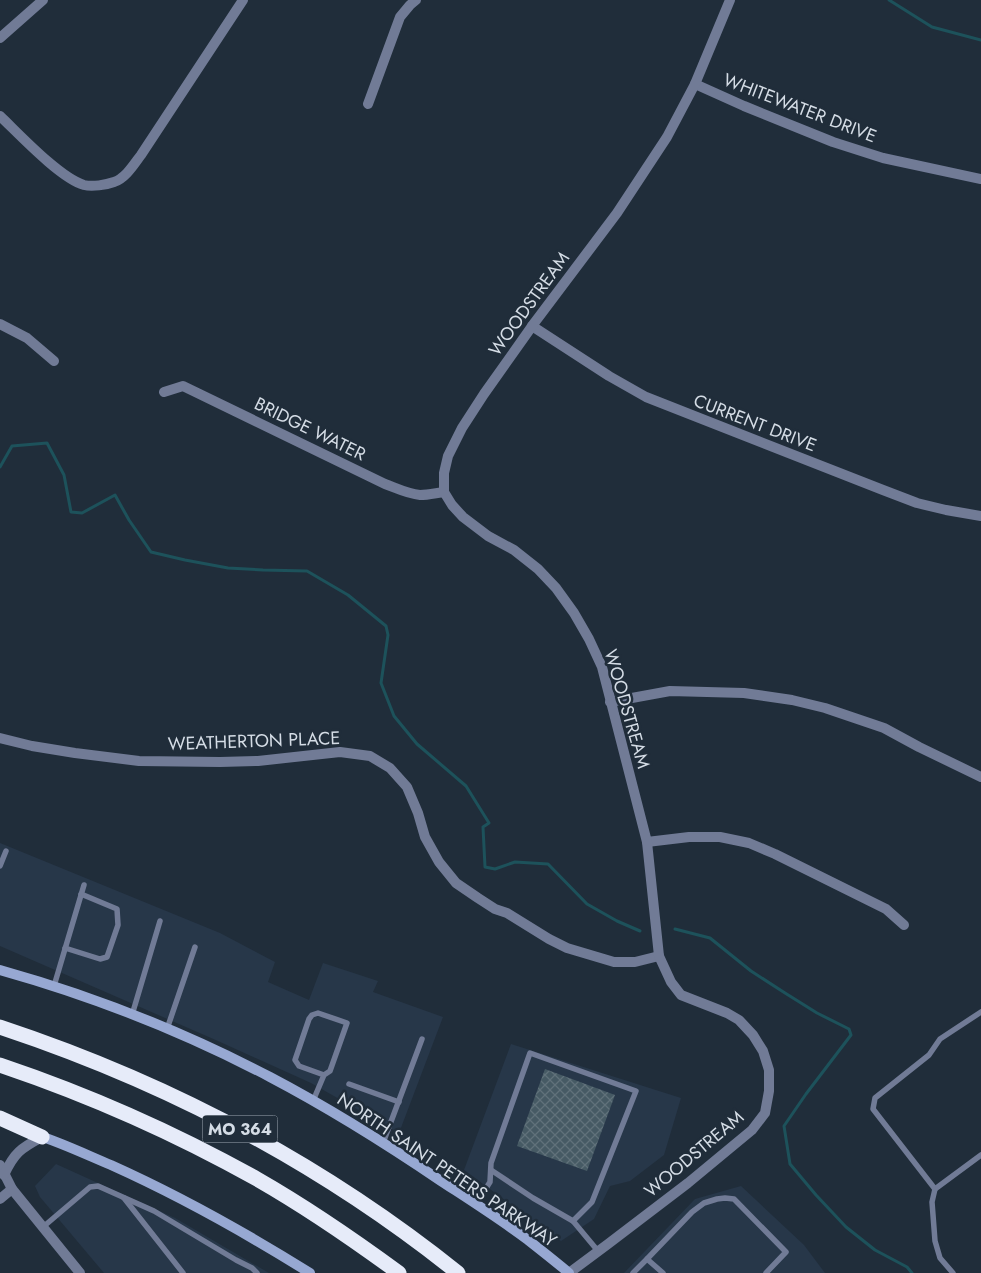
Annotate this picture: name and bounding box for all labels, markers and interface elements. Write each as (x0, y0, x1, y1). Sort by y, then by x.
street label: WHITEWATER DRIVE (720, 67, 880, 149)
street label: WOODSTREAM (482, 247, 576, 361)
street label: CURRENT DRIVE (690, 388, 820, 458)
street label: BRIDGE WATER (250, 391, 370, 467)
street label: WOODSTREAM (598, 646, 656, 772)
street label: WEATHERTON PLACE (167, 725, 341, 757)
street label: NORTH SAINT PETERS PARKWAY (332, 1086, 563, 1254)
street label: WOODSTREAM (639, 1105, 749, 1203)
road number: MO 364 (202, 1116, 278, 1142)

